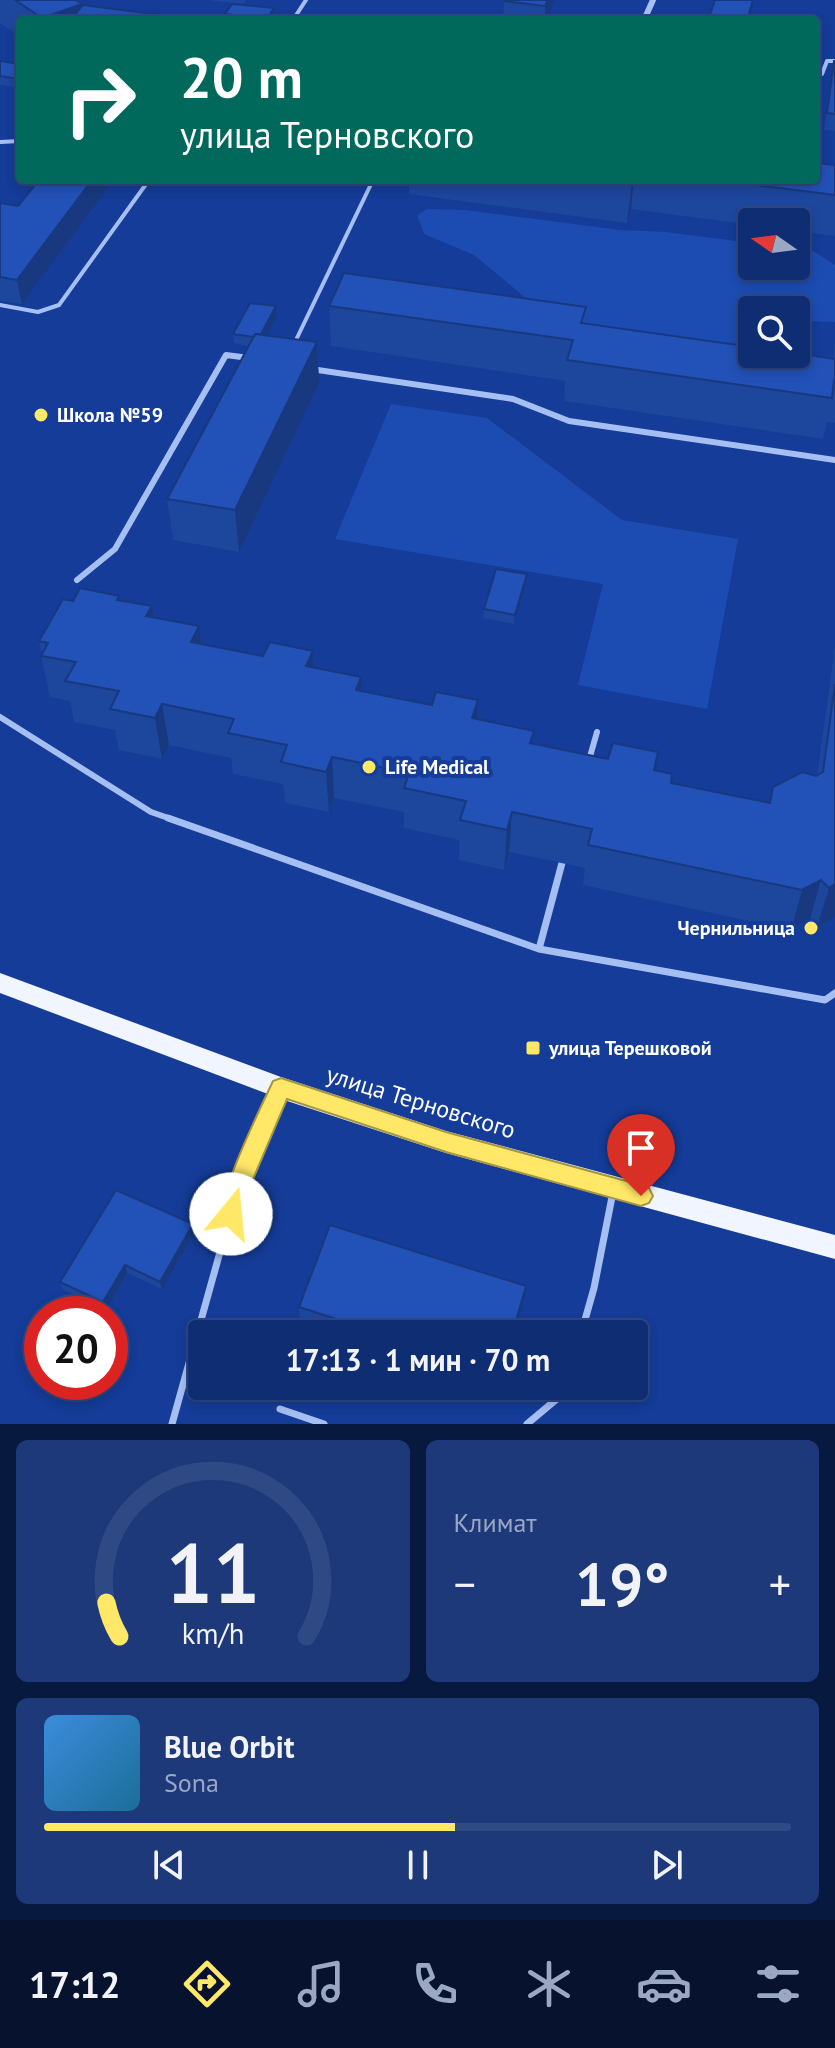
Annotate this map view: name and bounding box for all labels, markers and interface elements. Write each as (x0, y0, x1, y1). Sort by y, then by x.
text: 20 m (180, 41, 303, 113)
icon: right (48, 48, 152, 152)
text: улица Терновского (180, 111, 474, 158)
north arrow (738, 208, 810, 280)
map controls (738, 208, 810, 368)
button: search (738, 296, 810, 368)
place label: Школа №59 (57, 402, 163, 428)
marker: Школа №59 (32, 406, 50, 424)
place label: Life Medical (385, 754, 489, 780)
marker: Life Medical (360, 758, 378, 776)
place label: Чернильница (677, 915, 795, 941)
marker: Чернильница (802, 919, 820, 937)
place label: улица Терешковой (548, 1035, 712, 1061)
marker: улица Терешковой (524, 1039, 542, 1057)
street label: улица Терновского (323, 1058, 519, 1146)
pin (607, 1114, 675, 1196)
icon: arrive (619, 1126, 663, 1170)
position arrow (189, 1172, 273, 1256)
speed limit sign: 20 (24, 1296, 128, 1400)
text: 17:13 · 1 мин · 70 m (286, 1340, 550, 1379)
text: Климат (454, 1506, 537, 1539)
text: 11 (166, 1518, 260, 1626)
text: 19° (575, 1545, 669, 1623)
text: − (454, 1555, 476, 1612)
text: + (769, 1555, 791, 1612)
text: km/h (181, 1615, 244, 1652)
text: Blue Orbit (164, 1727, 294, 1766)
text: Sona (164, 1766, 219, 1799)
icon: previous (147, 1843, 191, 1887)
icon: pause (396, 1843, 440, 1887)
icon: next (645, 1843, 689, 1887)
icon: directions (179, 1956, 235, 2012)
icon: music (293, 1956, 349, 2012)
icon: phone (407, 1956, 463, 2012)
icon: climate (521, 1956, 577, 2012)
icon: car (636, 1956, 692, 2012)
icon: filters (750, 1956, 806, 2012)
text: 17:12 (29, 1961, 120, 2008)

